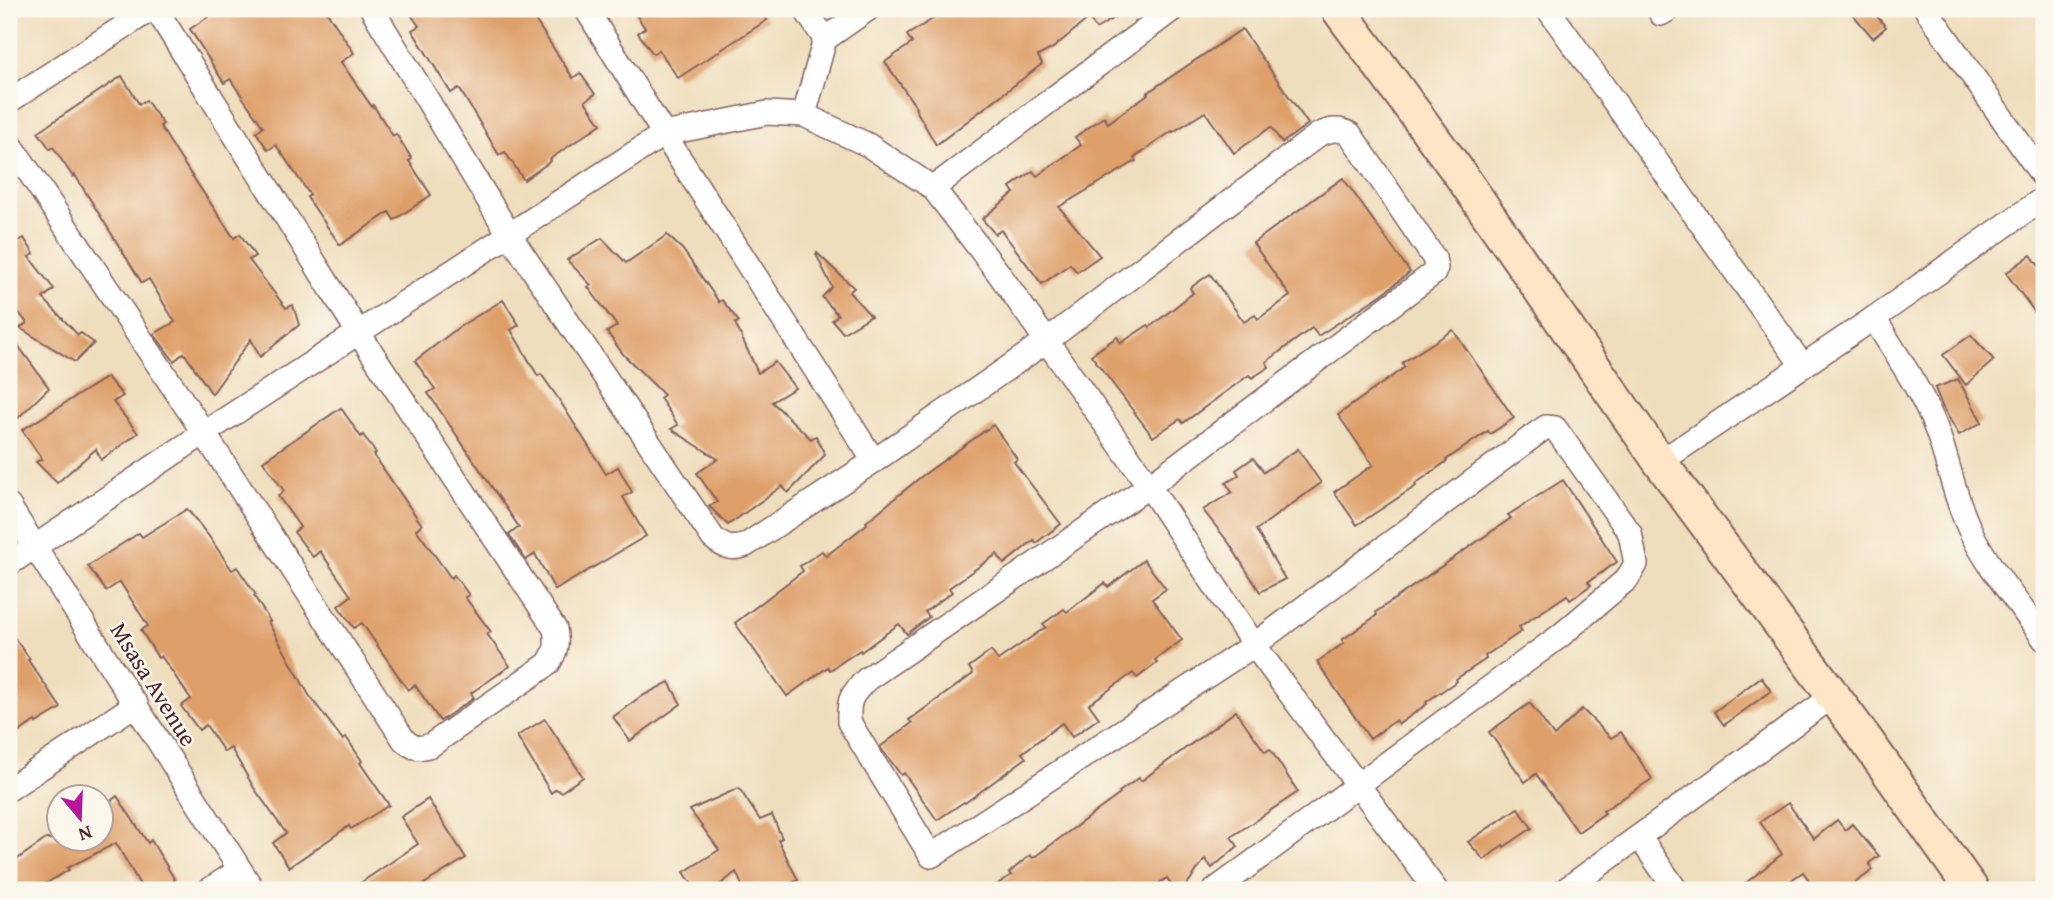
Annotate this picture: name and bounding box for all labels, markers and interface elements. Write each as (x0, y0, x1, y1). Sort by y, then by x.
street label: Msasa Avenue (102, 615, 206, 753)
north arrow (46, 783, 116, 853)
text: N (75, 819, 96, 849)

